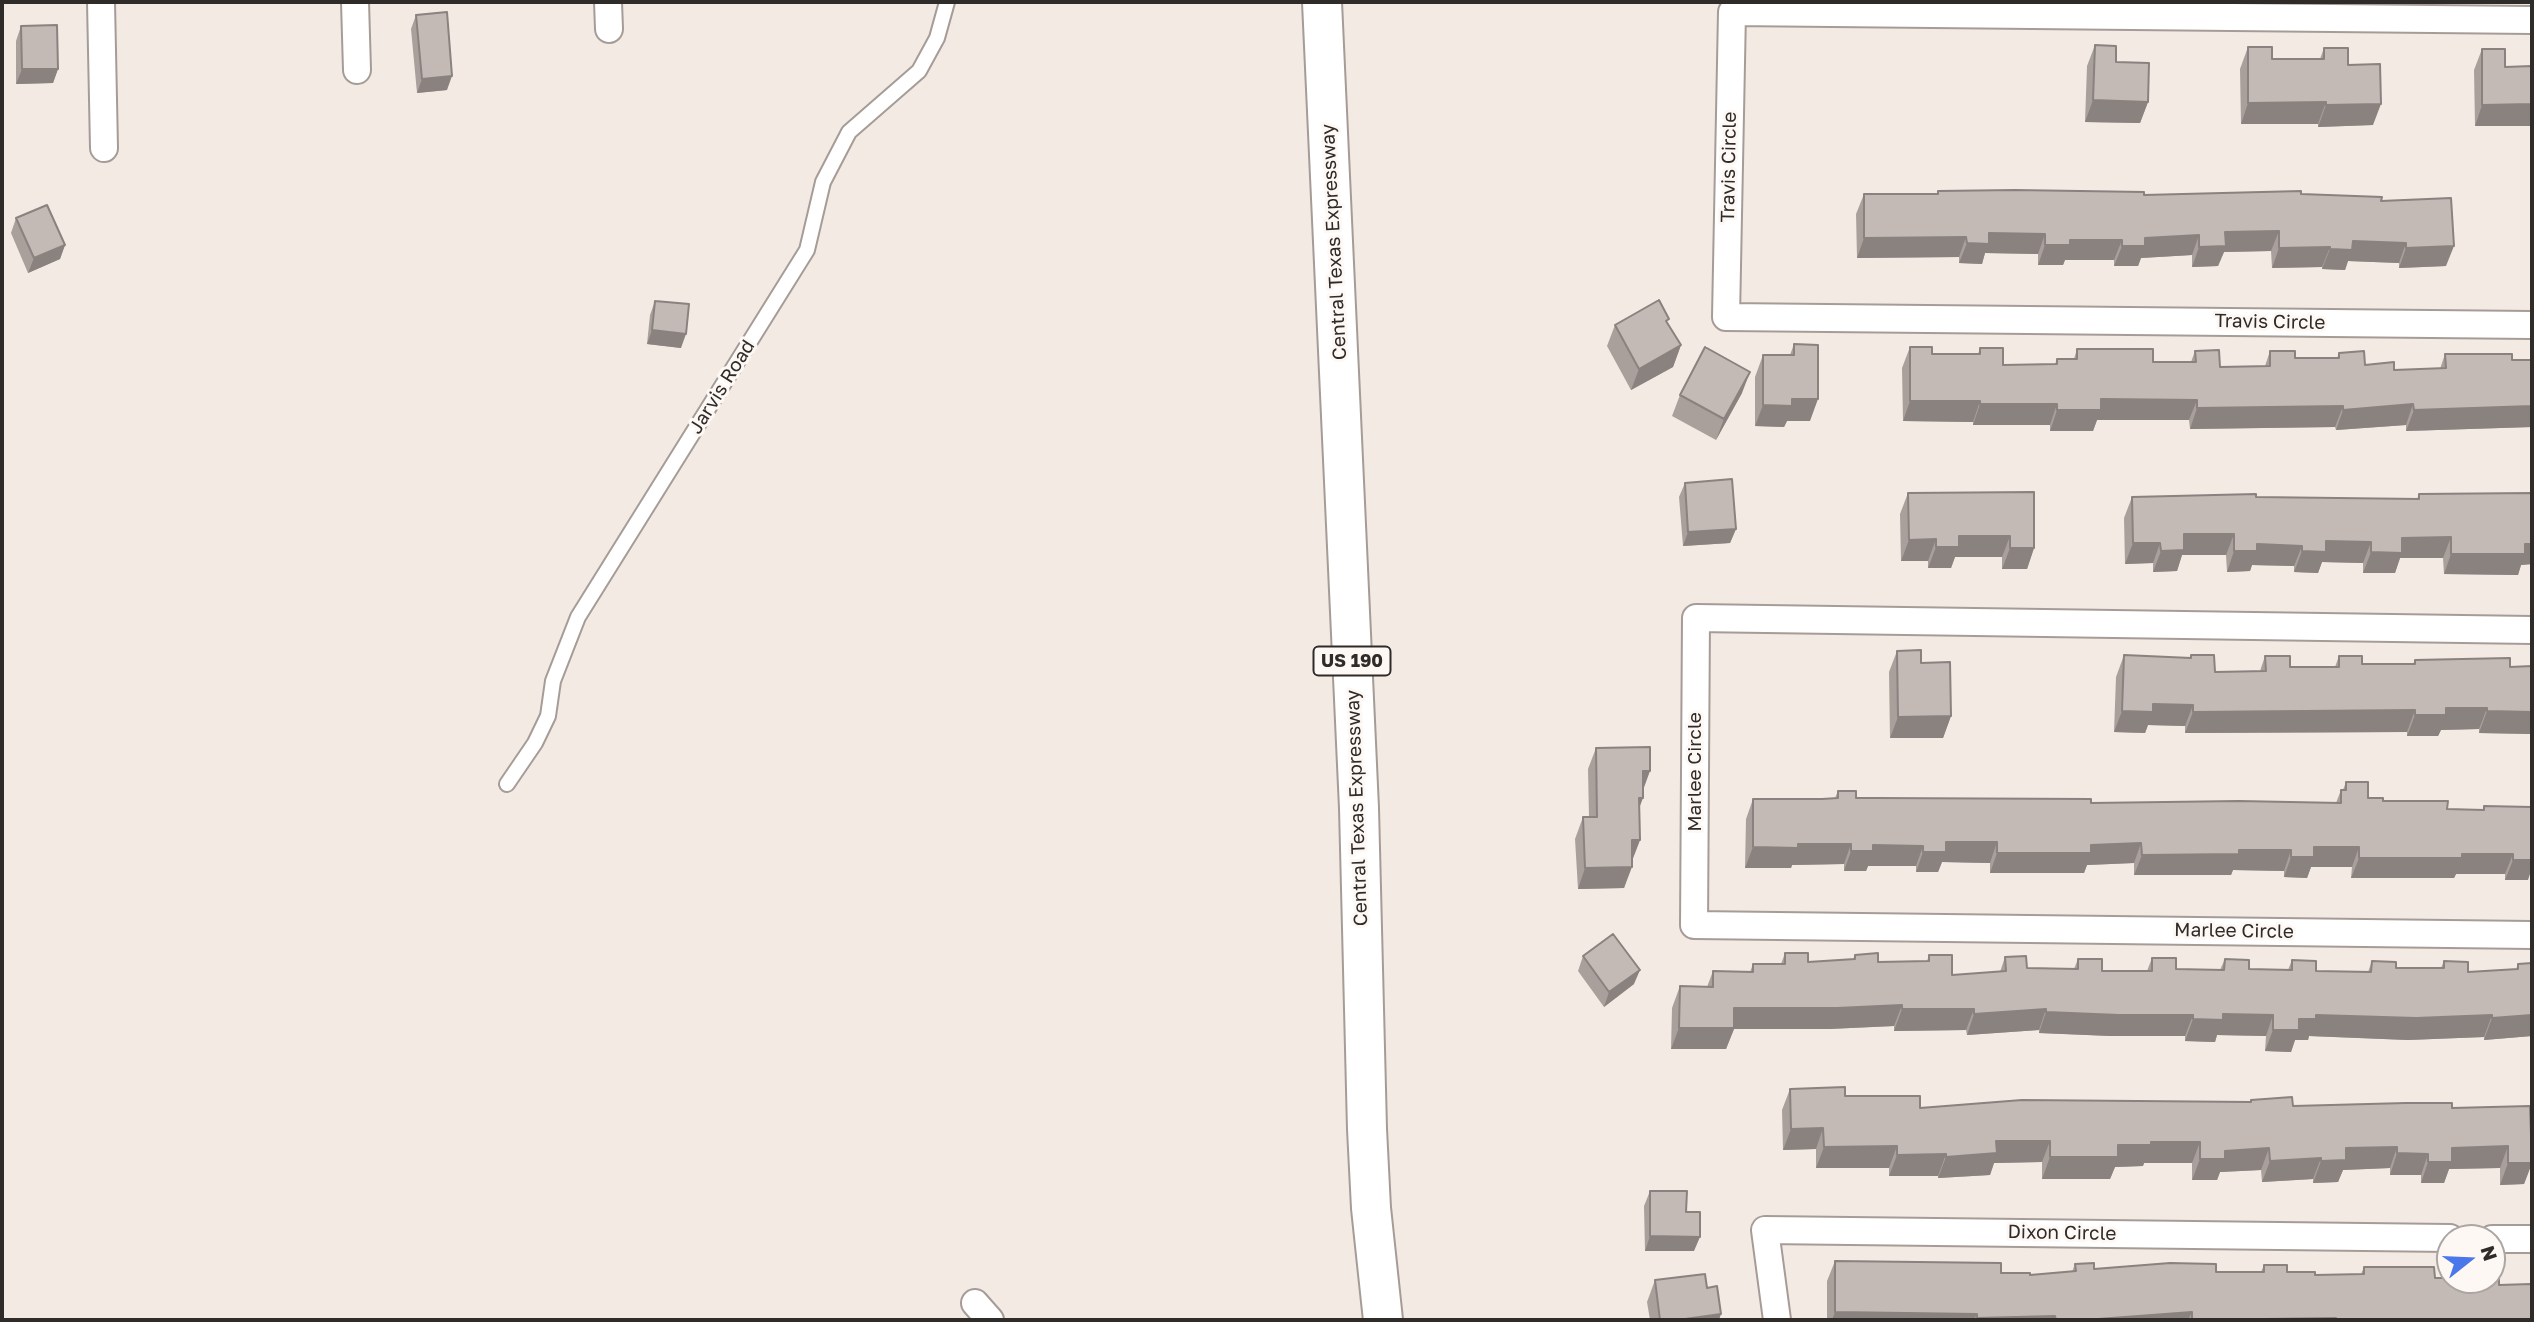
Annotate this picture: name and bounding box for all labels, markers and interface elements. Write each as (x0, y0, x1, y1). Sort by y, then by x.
street label: Travis Circle (1717, 111, 1741, 223)
street label: Central Texas Expressway (1316, 123, 1352, 361)
street label: Travis Circle (2214, 310, 2326, 334)
street label: Jarvis Road (684, 336, 760, 438)
road number: US 190 (1314, 646, 1390, 676)
street label: Central Texas Expressway (1341, 689, 1373, 927)
street label: Marlee Circle (1684, 712, 1706, 832)
street label: Marlee Circle (2174, 919, 2294, 943)
street label: Dixon Circle (2007, 1221, 2117, 1245)
north arrow (2436, 1224, 2506, 1294)
text: N (2476, 1243, 2503, 1263)

